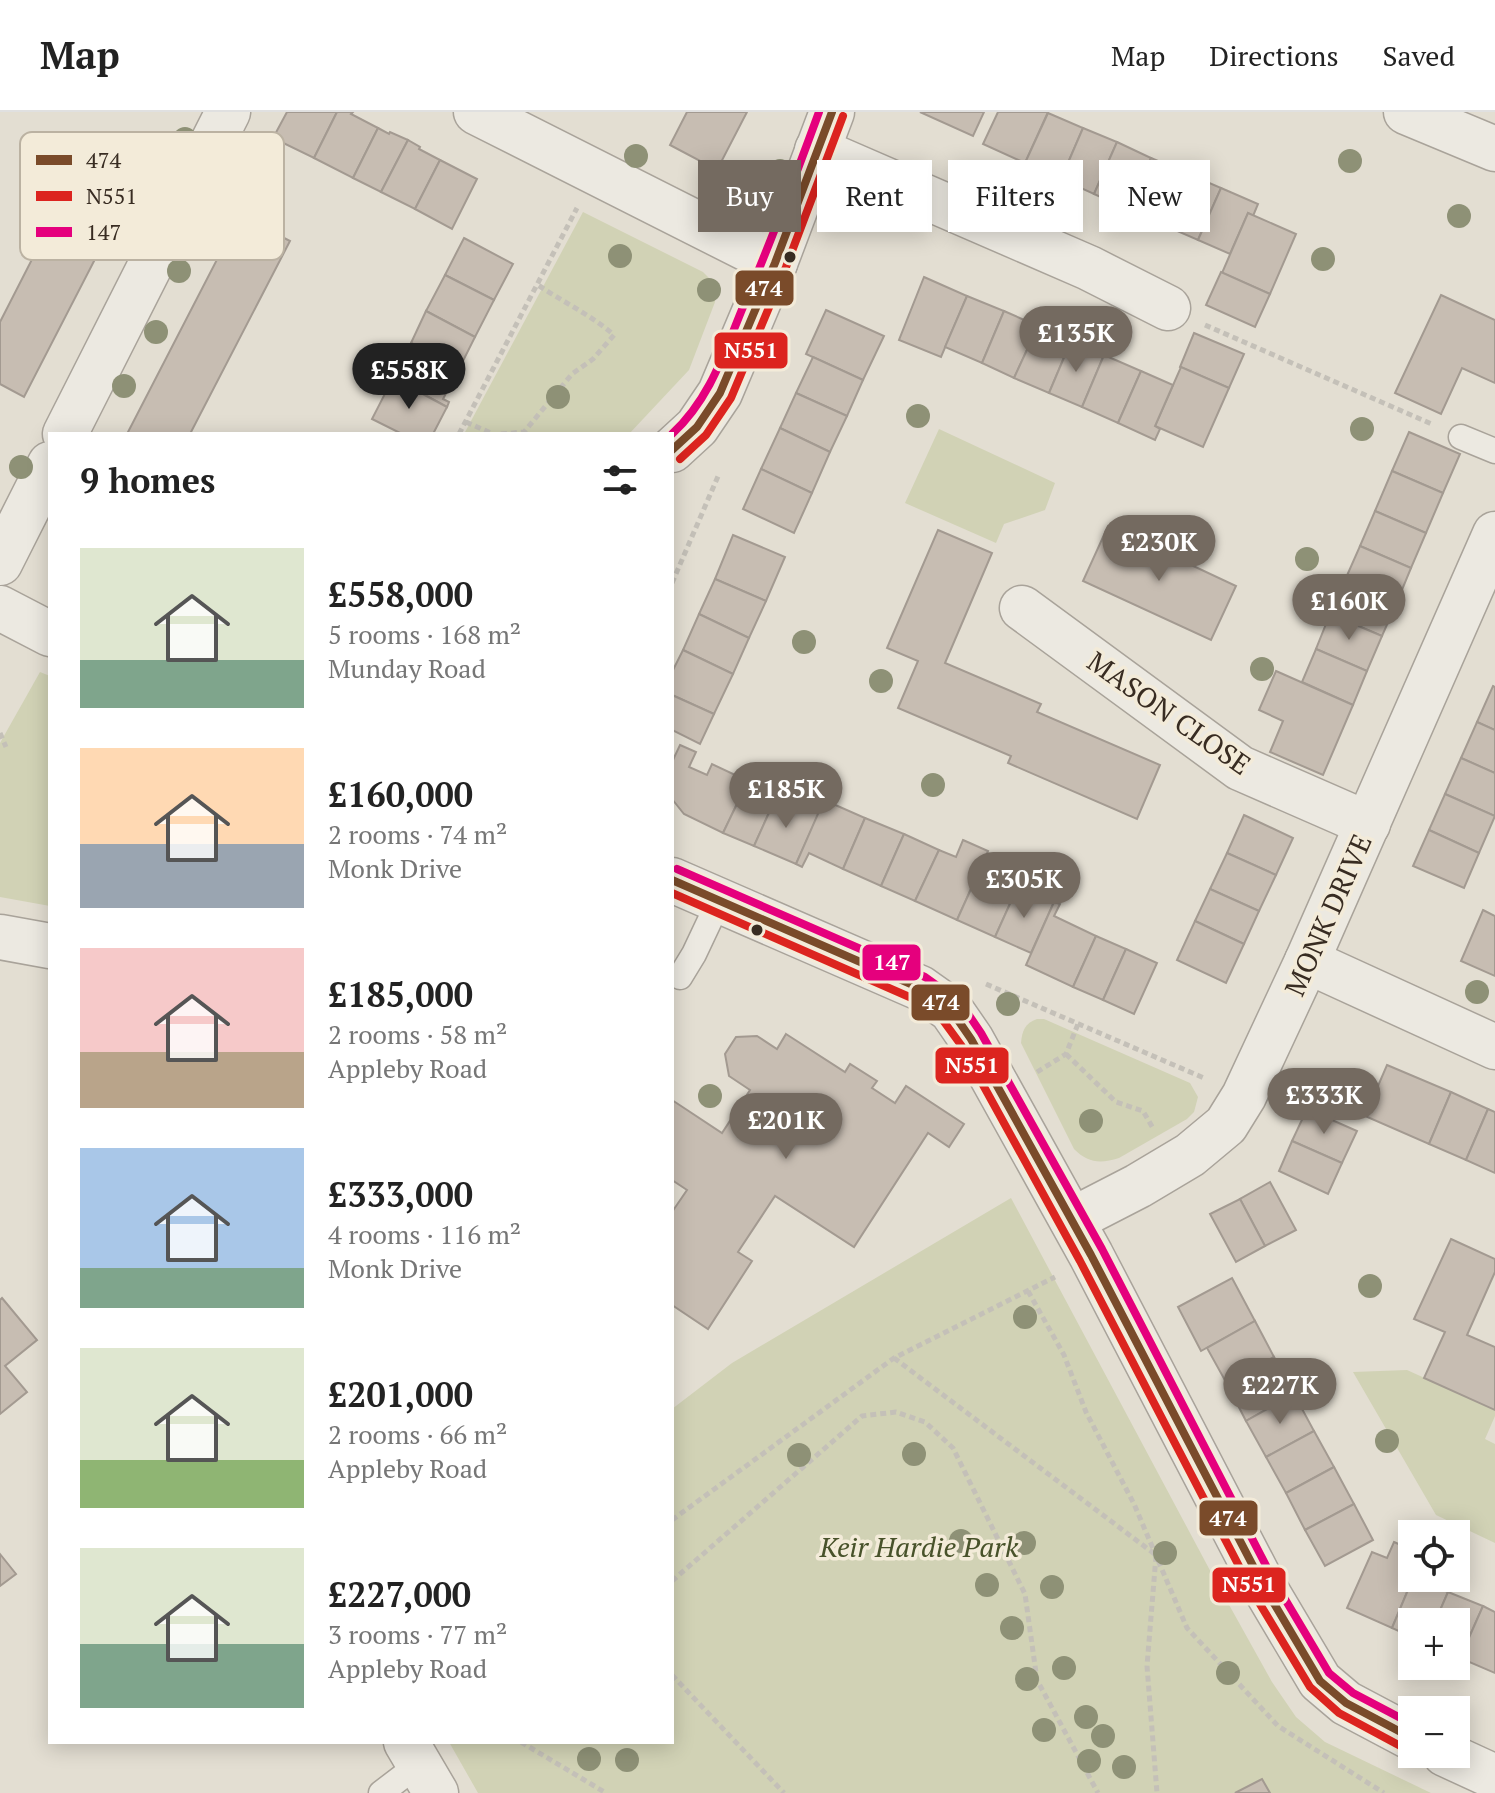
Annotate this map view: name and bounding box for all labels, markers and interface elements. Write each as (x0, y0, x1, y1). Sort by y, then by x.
text: Map (40, 30, 120, 80)
text: Map (1111, 37, 1165, 74)
text: Directions (1209, 37, 1339, 74)
text: Saved (1383, 37, 1455, 74)
legend (20, 132, 284, 260)
text: 474 (86, 145, 121, 174)
chip: Buy (698, 160, 801, 232)
chip: Rent (817, 160, 932, 232)
chip: Filters (948, 160, 1083, 232)
chip: New (1099, 160, 1210, 232)
text: N551 (86, 181, 137, 210)
text: 147 (86, 217, 121, 246)
unlabelled marker (782, 249, 798, 265)
line badge: 474 (734, 269, 795, 307)
text: 474 (745, 273, 783, 302)
pin: £135K (1020, 306, 1132, 374)
text: £135K (1037, 315, 1115, 349)
line badge: N551 (713, 331, 789, 370)
text: N551 (724, 335, 778, 364)
pin: £558K (353, 343, 465, 411)
text: £558K (370, 352, 448, 386)
text: 9 homes (80, 458, 215, 503)
icon: filters (598, 458, 642, 502)
pin: £230K (1103, 515, 1215, 583)
text: £230K (1120, 524, 1198, 558)
text: £558,000 (328, 572, 473, 617)
pin: £160K (1293, 574, 1405, 642)
icon: home (144, 580, 240, 676)
text: £160K (1310, 583, 1388, 617)
text: 5 rooms · 168 m² (328, 617, 521, 651)
street label: MASON CLOSE (1080, 643, 1258, 783)
text: Munday Road (328, 651, 486, 685)
pin: £185K (730, 762, 842, 830)
text: £185K (747, 771, 825, 805)
text: £160,000 (328, 772, 473, 817)
icon: home (144, 780, 240, 876)
text: 2 rooms · 74 m² (328, 817, 507, 851)
street label: MONK DRIVE (1275, 828, 1380, 1002)
text: Monk Drive (328, 851, 462, 885)
pin: £305K (968, 852, 1080, 920)
text: £305K (985, 861, 1063, 895)
unlabelled marker (749, 922, 765, 938)
line badge: 147 (861, 943, 922, 982)
text: 147 (873, 947, 911, 976)
text: £185,000 (328, 972, 473, 1017)
icon: home (144, 980, 240, 1076)
line badge: 474 (910, 983, 971, 1022)
text: 474 (922, 987, 960, 1016)
text: 2 rooms · 58 m² (328, 1017, 507, 1051)
line badge: N551 (934, 1046, 1010, 1085)
text: N551 (945, 1050, 999, 1079)
text: Appleby Road (328, 1051, 487, 1085)
pin: £333K (1268, 1068, 1380, 1136)
text: £333K (1285, 1077, 1363, 1111)
pin: £201K (730, 1093, 842, 1161)
text: £201K (747, 1102, 825, 1136)
text: £333,000 (328, 1172, 473, 1217)
icon: home (144, 1180, 240, 1276)
text: 4 rooms · 116 m² (328, 1217, 521, 1251)
text: Monk Drive (328, 1251, 462, 1285)
pin: £227K (1224, 1358, 1336, 1426)
text: £227K (1241, 1367, 1319, 1401)
text: £201,000 (328, 1372, 473, 1417)
icon: home (144, 1380, 240, 1476)
text: 2 rooms · 66 m² (328, 1417, 507, 1451)
text: Appleby Road (328, 1451, 487, 1485)
line badge: 474 (1198, 1499, 1259, 1537)
text: 474 (1209, 1503, 1247, 1532)
map controls (1398, 1520, 1470, 1768)
button: locate (1398, 1520, 1470, 1592)
park label: Keir Hardie Park (819, 1528, 1019, 1565)
line badge: N551 (1211, 1566, 1287, 1604)
text: N551 (1222, 1569, 1276, 1598)
text: £227,000 (328, 1572, 471, 1617)
icon: home (144, 1580, 240, 1676)
button: + (1398, 1608, 1470, 1680)
text: 3 rooms · 77 m² (328, 1617, 507, 1651)
text: Appleby Road (328, 1651, 487, 1685)
button: − (1398, 1696, 1470, 1768)

